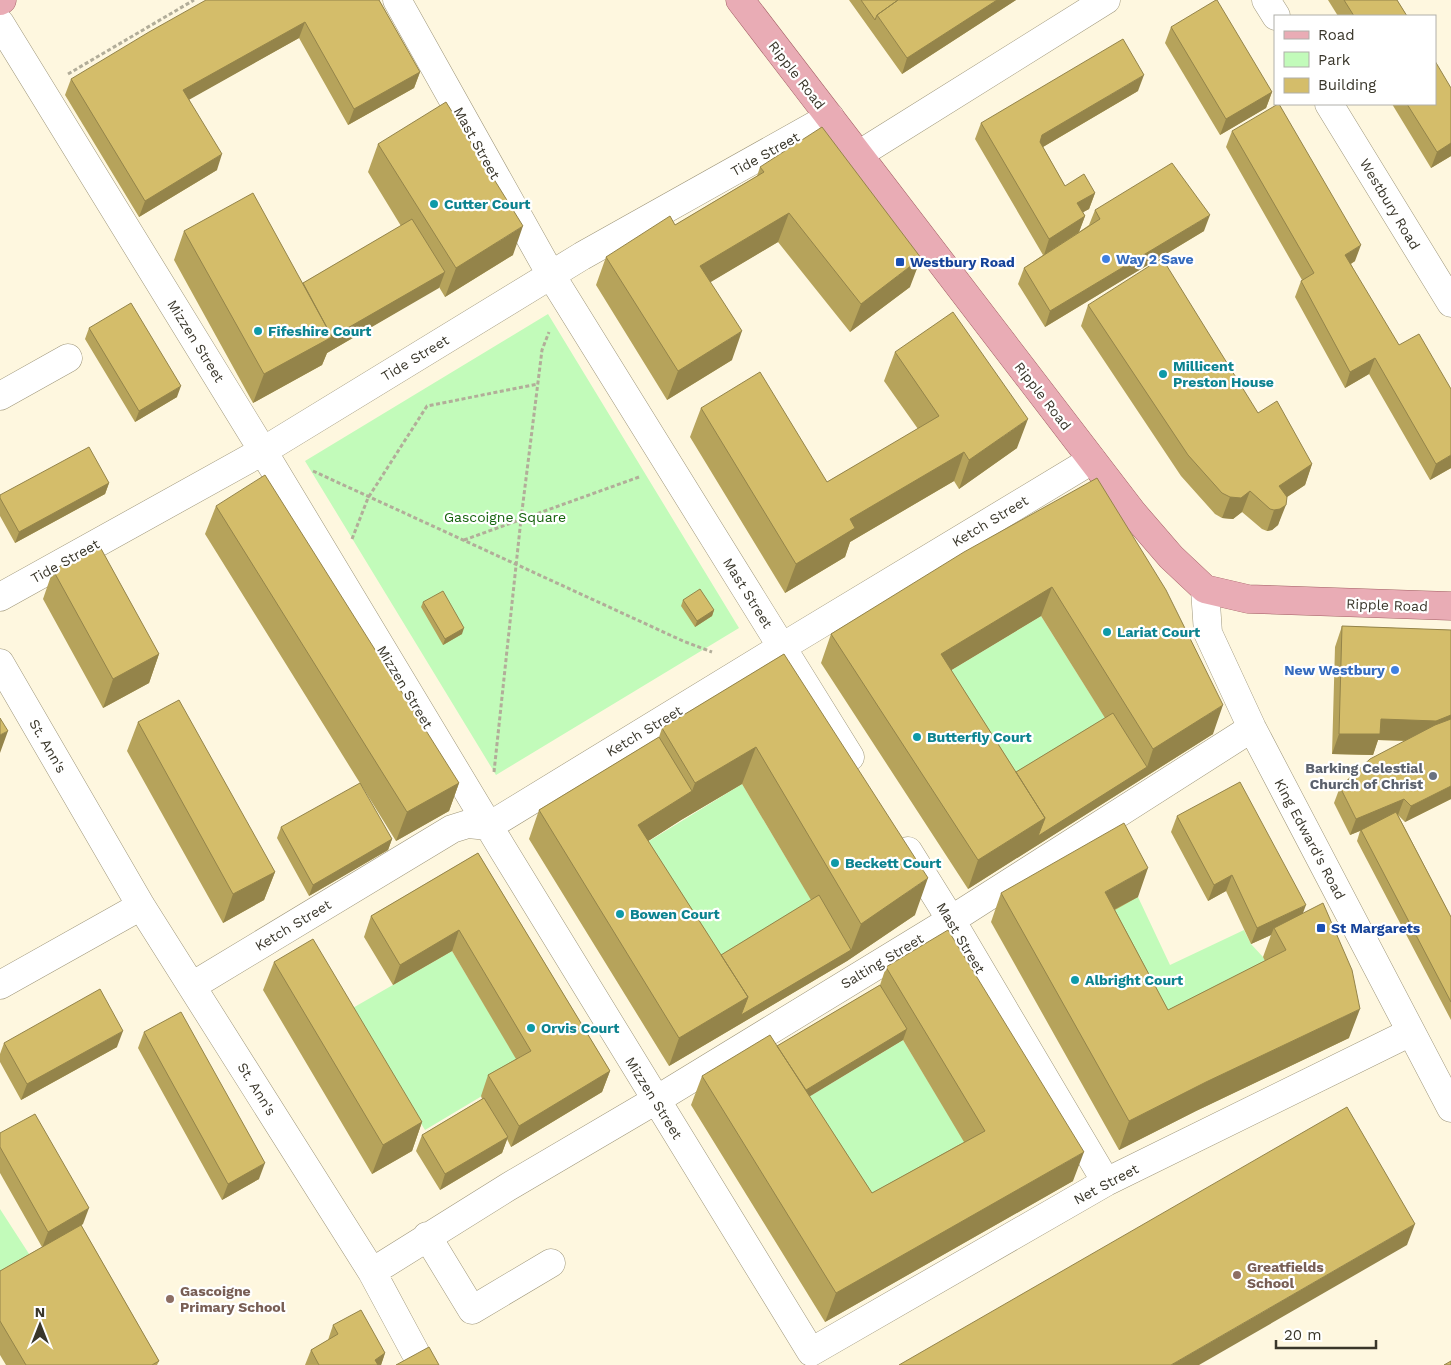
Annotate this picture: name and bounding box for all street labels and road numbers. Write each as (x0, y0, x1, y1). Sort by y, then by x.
street label: Ripple Road (766, 38, 828, 112)
street label: Mast Street (451, 104, 503, 182)
street label: Tide Street (728, 129, 802, 179)
street label: Westbury Road (1357, 156, 1423, 252)
street label: Mizzen Street (164, 297, 228, 385)
street label: Tide Street (378, 332, 452, 384)
street label: Ripple Road (1012, 359, 1074, 433)
street label: Ketch Street (949, 492, 1031, 550)
street label: Tide Street (28, 536, 102, 586)
street label: Mast Street (720, 555, 776, 631)
street label: Ripple Road (1346, 596, 1428, 614)
street label: Mizzen Street (374, 643, 436, 732)
street label: Ketch Street (603, 702, 685, 760)
street label: St. Ann's (26, 716, 70, 776)
street label: King Edward's Road (1271, 776, 1349, 902)
street label: Ketch Street (252, 896, 334, 954)
street label: Mast Street (934, 900, 989, 976)
street label: Salting Street (838, 930, 926, 992)
street label: Mizzen Street (622, 1054, 686, 1142)
street label: St. Ann's (234, 1060, 280, 1118)
street label: Net Street (1071, 1160, 1141, 1208)

